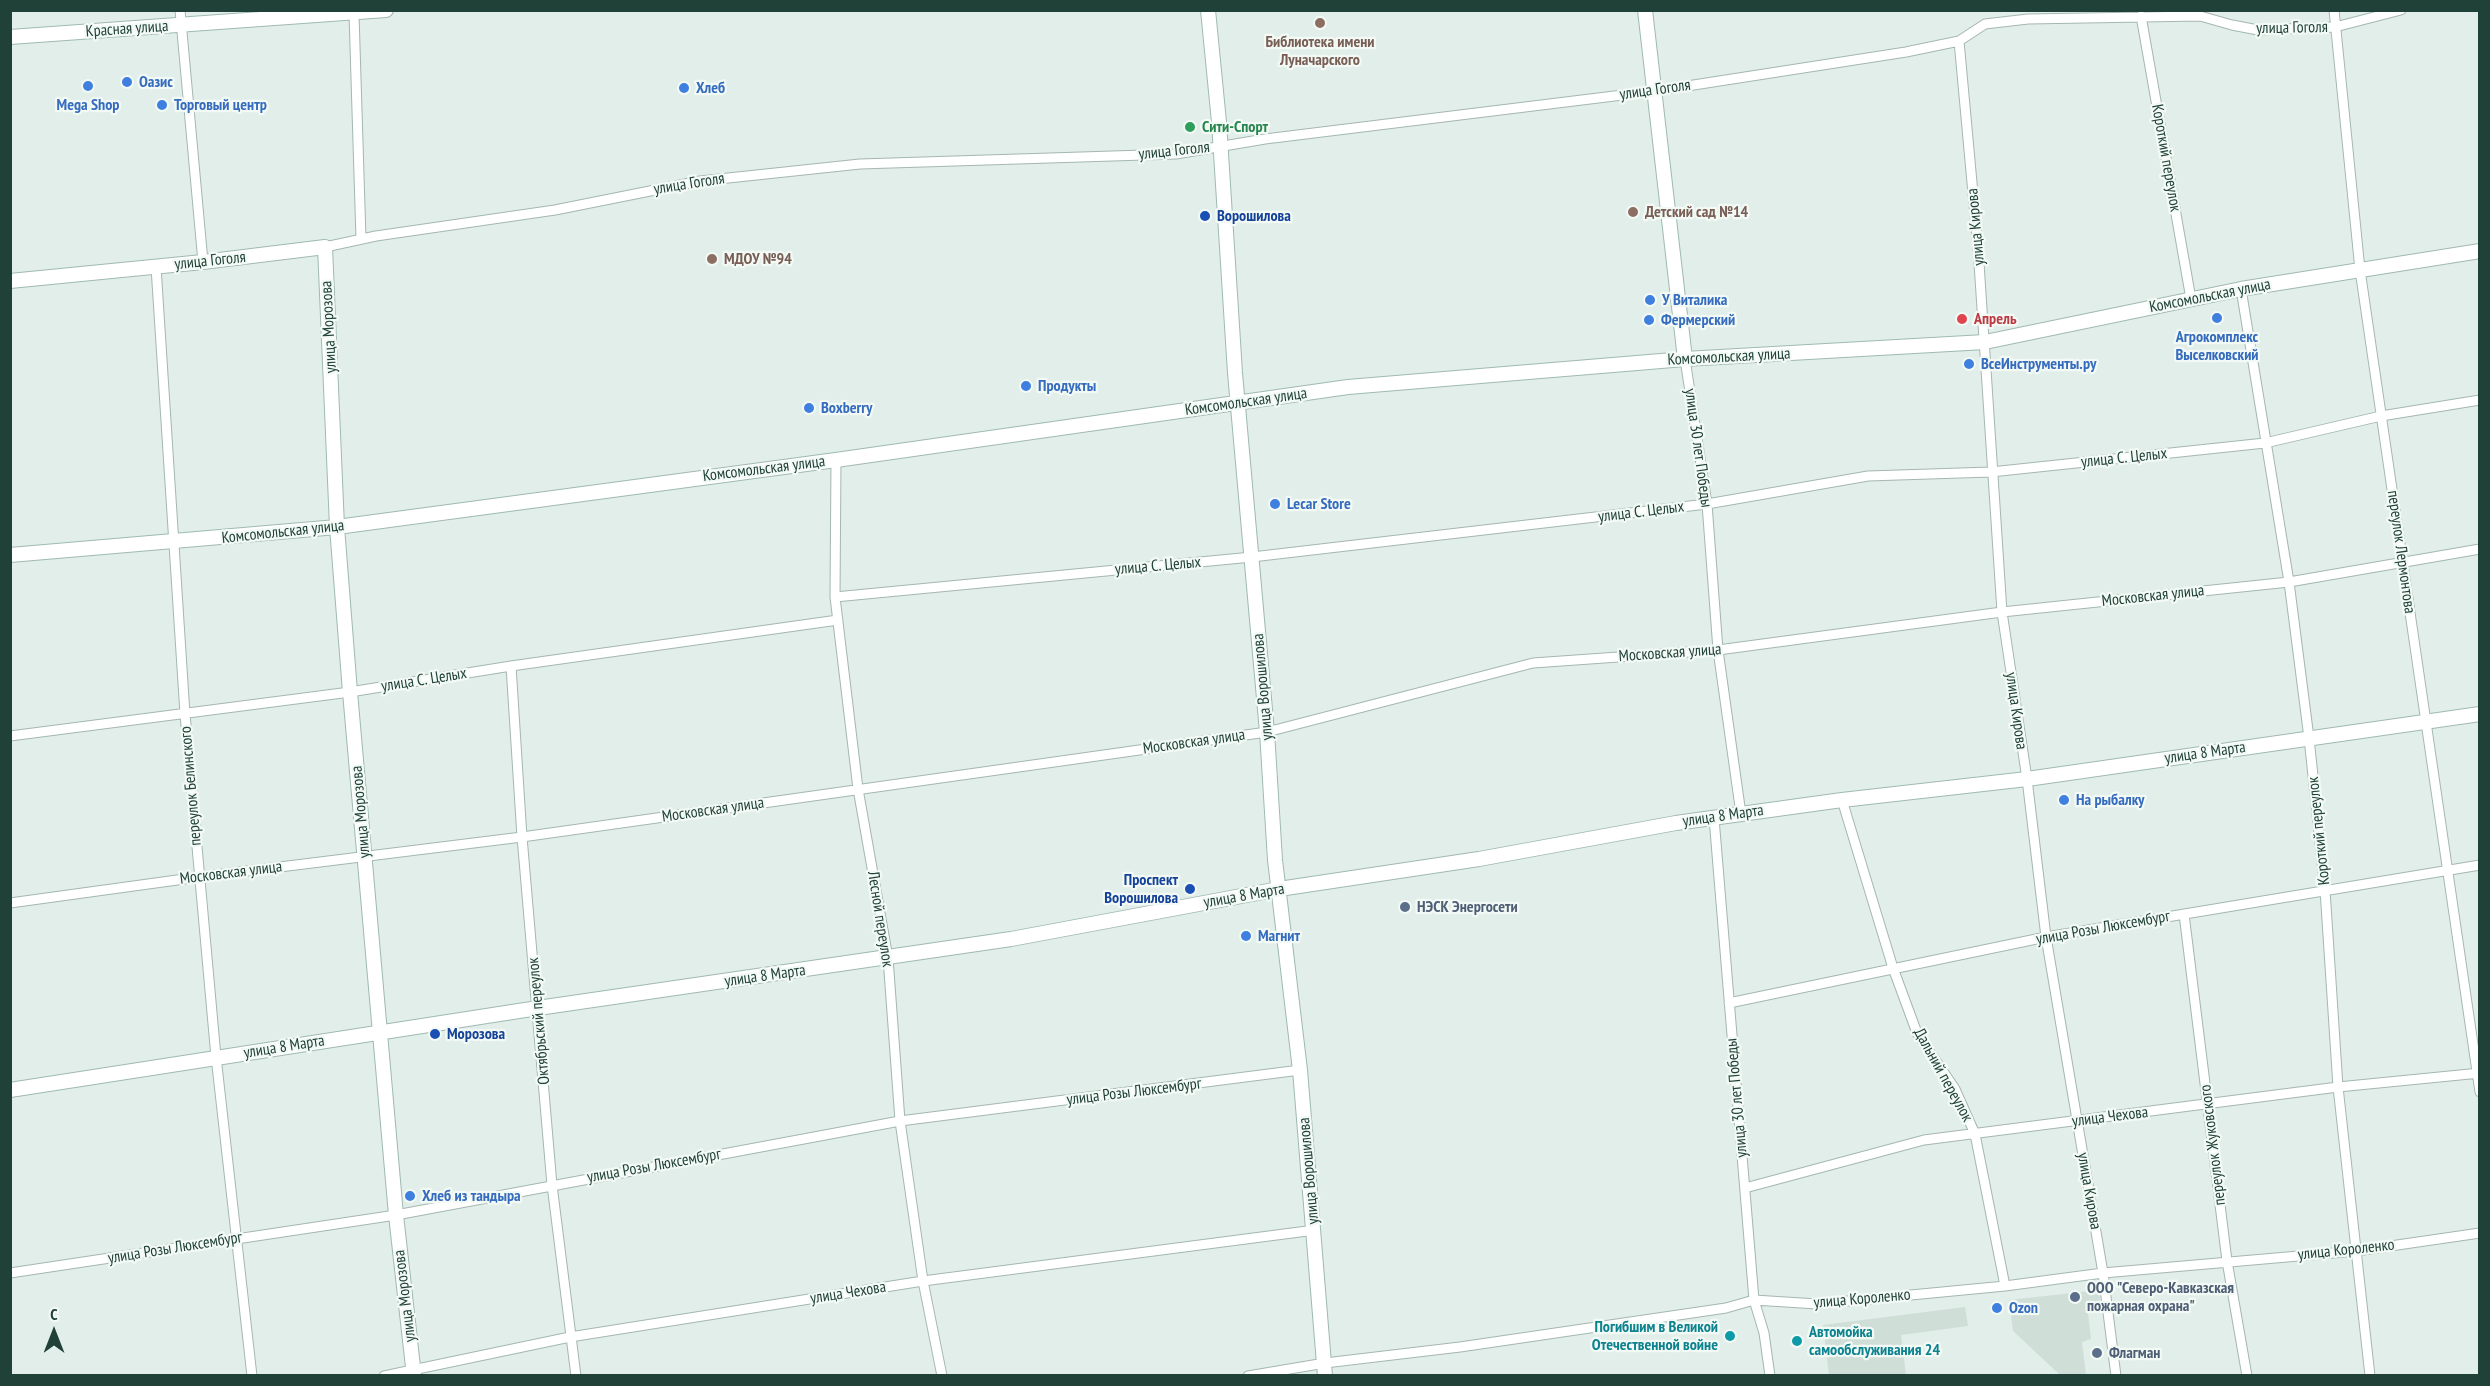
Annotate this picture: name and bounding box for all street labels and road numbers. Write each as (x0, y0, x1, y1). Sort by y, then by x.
street label: Красная улица (85, 17, 169, 41)
street label: улица Гоголя (2256, 18, 2328, 38)
street label: улица Гоголя (1618, 76, 1692, 104)
street label: Короткий переулок (2147, 103, 2185, 213)
street label: улица Гоголя (1137, 138, 1211, 164)
street label: улица Гоголя (652, 169, 726, 199)
street label: улица Кирова (1963, 187, 1989, 267)
street label: улица Гоголя (173, 248, 247, 274)
street label: Комсомольская улица (2148, 275, 2272, 317)
street label: улица Морозова (317, 280, 341, 374)
street label: Комсомольская улица (1667, 344, 1791, 370)
street label: Комсомольская улица (1184, 384, 1308, 420)
street label: улица 30 лет Победы (1680, 387, 1716, 509)
street label: улица С. Целых (2080, 444, 2168, 472)
street label: Комсомольская улица (702, 452, 826, 486)
street label: переулок Лермонтова (2383, 489, 2419, 615)
street label: улица С. Целых (1597, 497, 1685, 527)
street label: Комсомольская улица (221, 516, 345, 548)
street label: улица С. Целых (1114, 553, 1202, 579)
street label: Московская улица (2101, 581, 2205, 611)
street label: улица Ворошилова (1249, 633, 1277, 741)
street label: Московская улица (1618, 640, 1722, 666)
street label: улица С. Целых (380, 664, 468, 696)
street label: улица Кирова (2001, 671, 2031, 751)
street label: Московская улица (1142, 725, 1246, 759)
street label: переулок Белинского (176, 726, 206, 846)
street label: улица 8 Марта (2163, 738, 2247, 768)
street label: улица Морозова (347, 765, 375, 859)
street label: Короткий переулок (2304, 776, 2334, 886)
street label: Московская улица (661, 793, 765, 827)
street label: улица 8 Марта (1681, 801, 1765, 831)
street label: Московская улица (179, 857, 283, 889)
street label: Лесной переулок (863, 870, 897, 968)
street label: улица 8 Марта (1202, 879, 1286, 913)
street label: улица Розы Люксембург (2035, 907, 2171, 949)
street label: Октябрьский переулок (524, 957, 554, 1085)
street label: улица 8 Марта (723, 961, 807, 991)
street label: Дальний переулок (1909, 1025, 1977, 1125)
street label: улица 8 Марта (242, 1031, 326, 1063)
street label: улица 30 лет Победы (1722, 1037, 1752, 1159)
street label: улица Розы Люксембург (1065, 1074, 1203, 1110)
street label: переулок Жуковского (2196, 1083, 2230, 1207)
street label: улица Чехова (2071, 1103, 2149, 1131)
street label: улица Ворошилова (1295, 1117, 1323, 1225)
street label: улица Розы Люксембург (586, 1145, 722, 1187)
street label: улица Кирова (2073, 1151, 2105, 1231)
street label: улица Розы Люксембург (106, 1228, 244, 1268)
street label: улица Короленко (2297, 1235, 2395, 1265)
street label: улица Морозова (390, 1249, 420, 1343)
street label: улица Чехова (809, 1278, 887, 1308)
street label: улица Короленко (1813, 1285, 1911, 1313)

